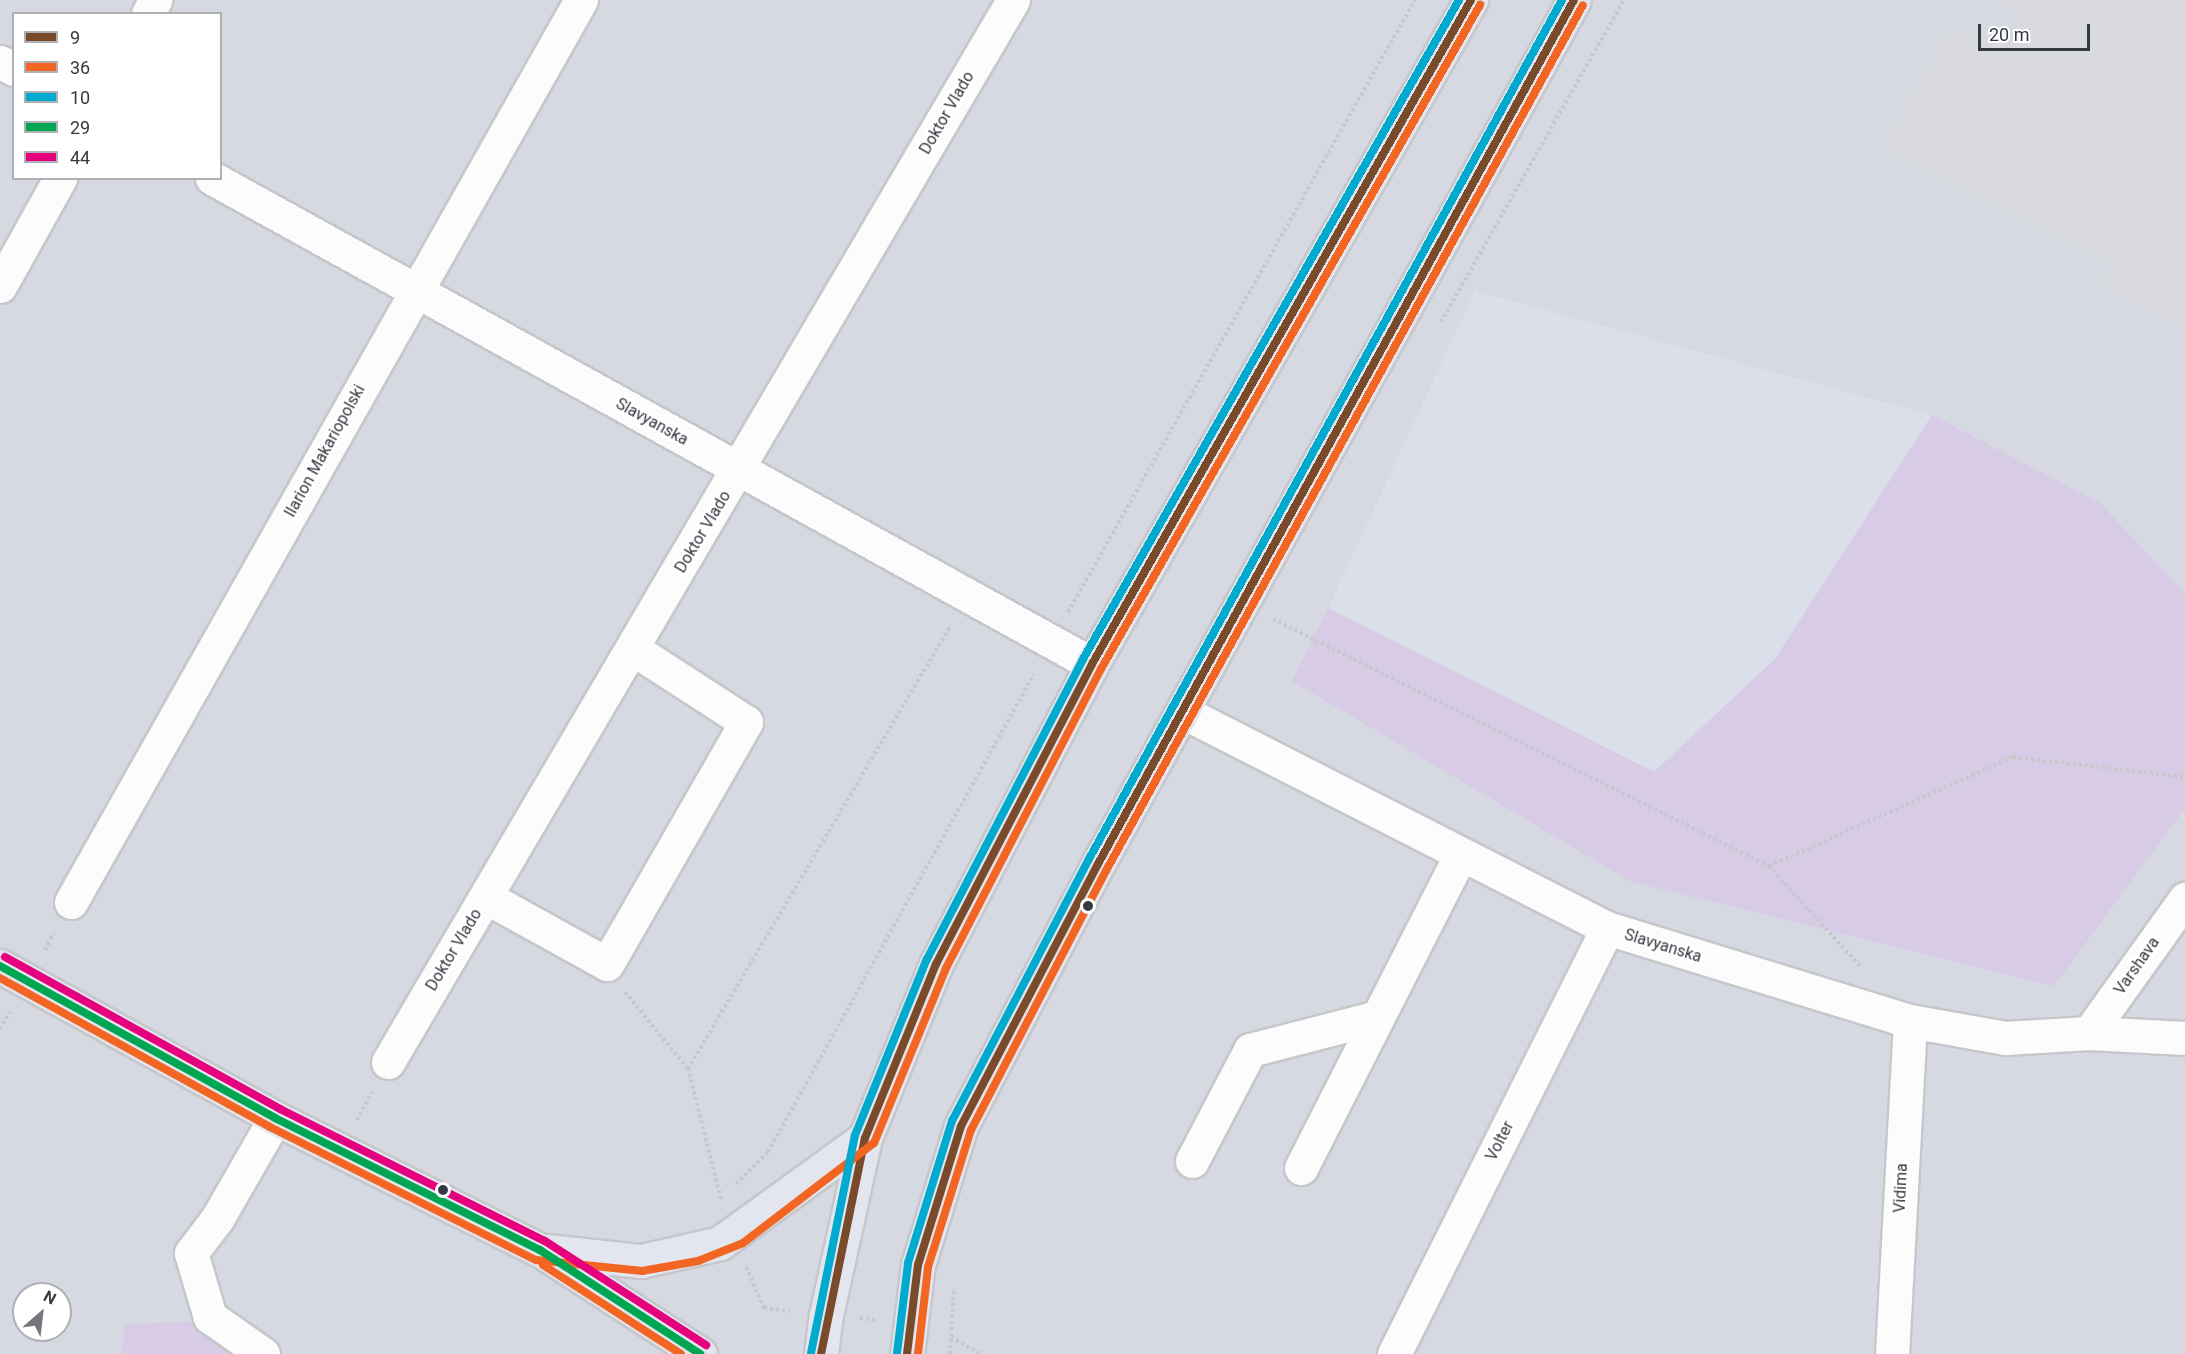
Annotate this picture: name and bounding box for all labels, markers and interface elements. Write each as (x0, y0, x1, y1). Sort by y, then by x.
legend (12, 12, 222, 180)
scale bar (1981, 12, 2094, 50)
text: 20 m (1989, 24, 2029, 45)
text: 9 (70, 27, 80, 48)
text: 36 (70, 57, 90, 78)
street label: Doktor Vlado (916, 68, 978, 158)
text: 10 (70, 87, 90, 108)
text: 29 (70, 117, 90, 138)
text: 44 (70, 147, 90, 168)
street label: Ilarion Makariopolski (281, 381, 369, 521)
street label: Slavyanska (612, 394, 692, 450)
street label: Doktor Vlado (671, 488, 735, 576)
unlabelled marker (1082, 900, 1094, 912)
street label: Doktor Vlado (422, 906, 486, 994)
street label: Slavyanska (1622, 925, 1704, 967)
street label: Varshava (2110, 933, 2164, 999)
street label: Volter (1482, 1118, 1518, 1164)
street label: Vidima (1890, 1163, 1912, 1213)
unlabelled marker (437, 1184, 449, 1196)
north arrow (12, 1282, 72, 1342)
text: N (40, 1286, 59, 1308)

